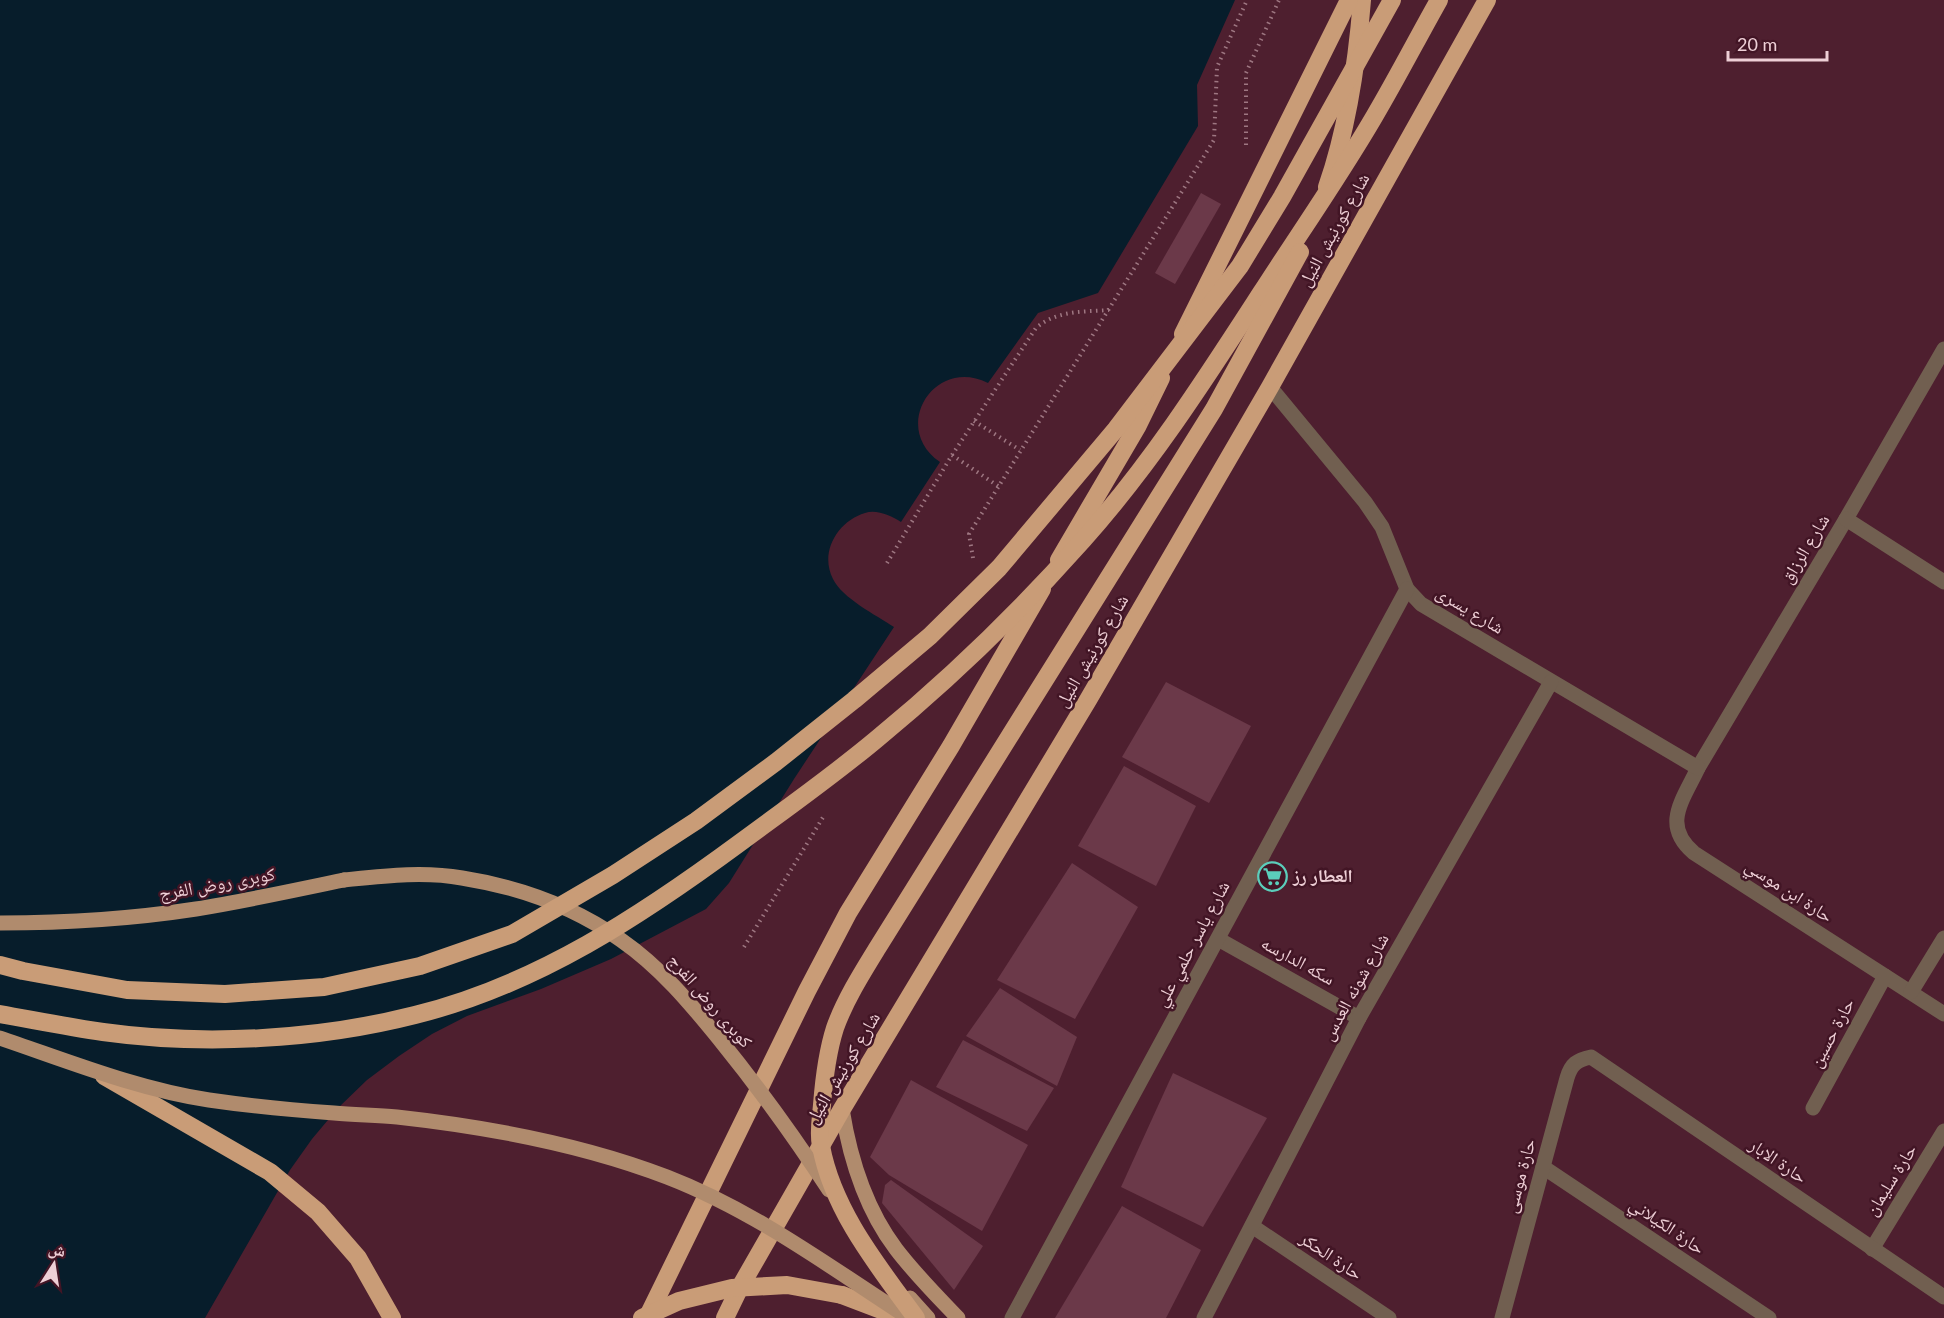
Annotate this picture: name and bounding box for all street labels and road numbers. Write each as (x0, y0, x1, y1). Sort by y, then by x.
street label: شارع كورنيش النيل (1293, 169, 1374, 291)
street label: شارع الرزاق (1775, 510, 1834, 588)
street label: شارع يسرى (1432, 580, 1508, 639)
street label: شارع كورنيش النيل (1050, 590, 1133, 711)
street label: حارة ابن موسي (1739, 854, 1838, 930)
street label: كوبرى روض الفرج (157, 862, 277, 906)
street label: شارع ياسر حلمي علي (1149, 877, 1238, 1012)
street label: شارع شونه العدس (1316, 929, 1393, 1044)
street label: سكه الدارسه (1258, 931, 1339, 989)
street label: كوبرى روض الفرج (662, 949, 758, 1054)
street label: حارة حسين (1804, 994, 1859, 1071)
street label: شارع كورنيش النيل (800, 1008, 885, 1128)
street label: حارة الابار (1744, 1132, 1812, 1188)
street label: حارة موسى (1499, 1136, 1540, 1215)
street label: حارة سليمان (1860, 1140, 1922, 1220)
street label: حارة الكيلاني (1623, 1192, 1709, 1262)
street label: حارة الحكر (1295, 1226, 1367, 1284)

